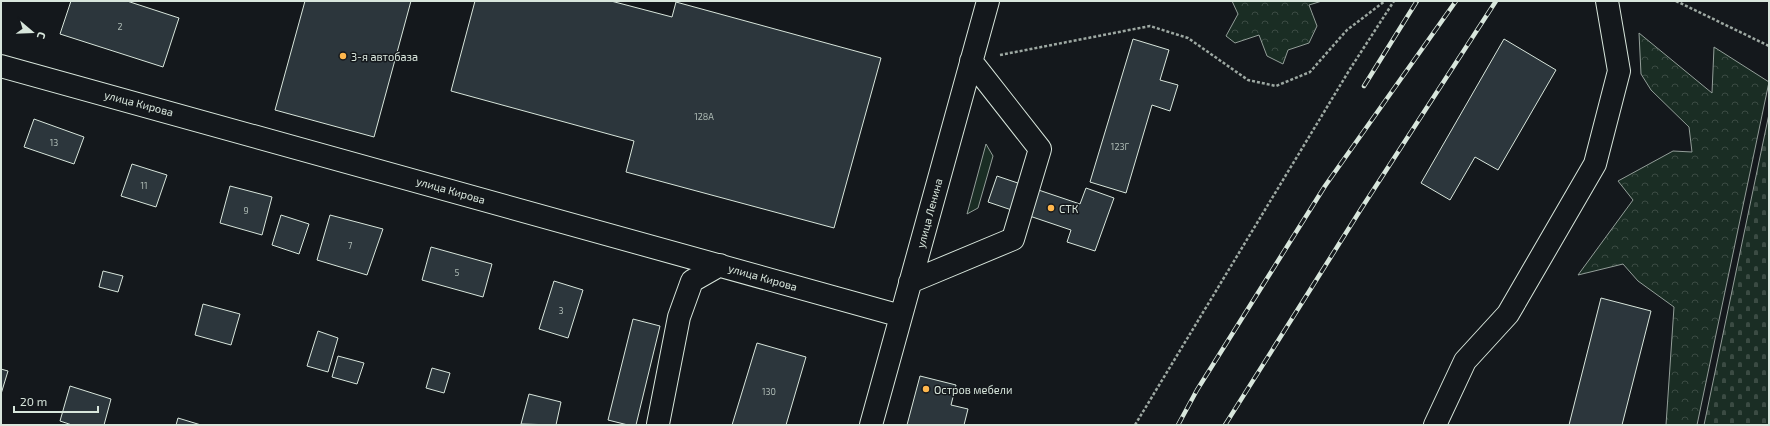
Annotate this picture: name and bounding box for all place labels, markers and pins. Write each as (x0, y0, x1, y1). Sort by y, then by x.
place label: 3-я автобаза (351, 50, 418, 63)
marker: 3-я автобаза (338, 51, 348, 61)
place label: СТК (1059, 202, 1079, 215)
marker: СТК (1046, 203, 1056, 213)
place label: Остров мебели (934, 383, 1012, 396)
marker: Остров мебели (921, 384, 931, 394)

